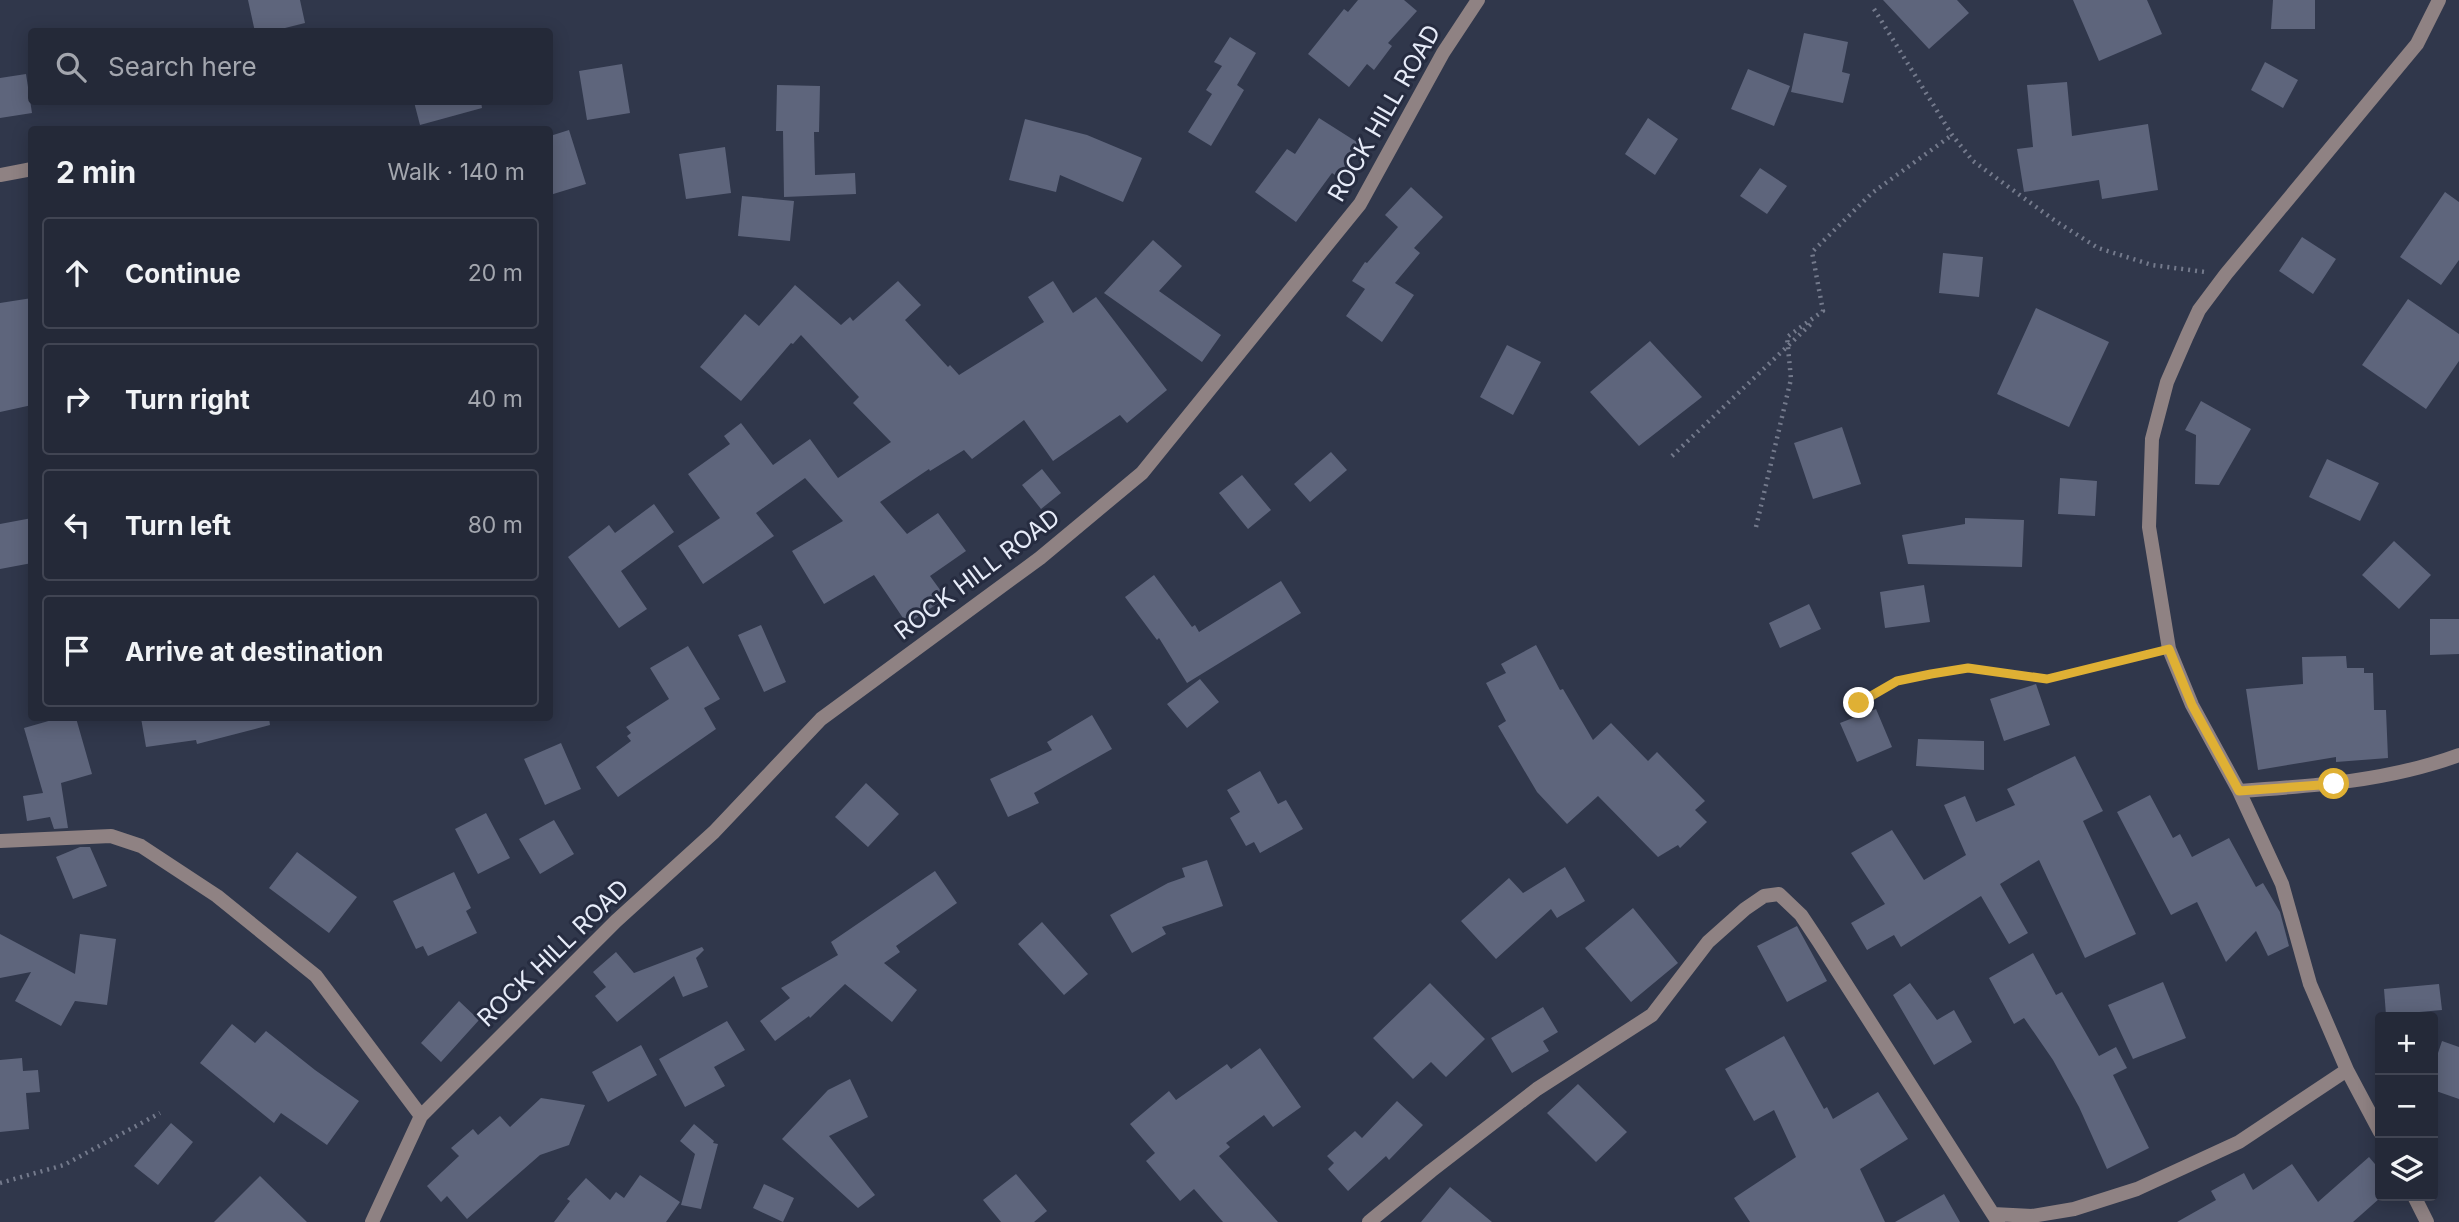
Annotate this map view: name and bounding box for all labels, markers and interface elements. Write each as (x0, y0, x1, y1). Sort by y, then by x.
street label: ROCK HILL ROAD (1322, 19, 1446, 207)
search box (28, 28, 553, 105)
icon: search (52, 48, 90, 86)
text: Search here (108, 51, 257, 82)
text: 2 min (56, 154, 136, 190)
text: Walk · 140 m (387, 158, 525, 186)
icon: ahead (58, 254, 96, 292)
text: Continue (125, 258, 241, 289)
text: 20 m (468, 259, 523, 287)
icon: right (58, 380, 96, 418)
text: Turn right (125, 384, 250, 415)
text: 40 m (467, 385, 523, 413)
street label: ROCK HILL ROAD (889, 502, 1065, 646)
icon: left (58, 506, 96, 544)
text: Turn left (125, 510, 231, 541)
text: 80 m (468, 511, 523, 539)
icon: arrive (58, 632, 96, 670)
text: Arrive at destination (125, 636, 384, 667)
route end (1843, 687, 1874, 718)
route start (2318, 768, 2349, 799)
street label: ROCK HILL ROAD (471, 873, 635, 1033)
map controls (2375, 1012, 2438, 1201)
button: + (2375, 1012, 2438, 1075)
button: − (2375, 1075, 2438, 1138)
button: layers (2375, 1138, 2438, 1201)

